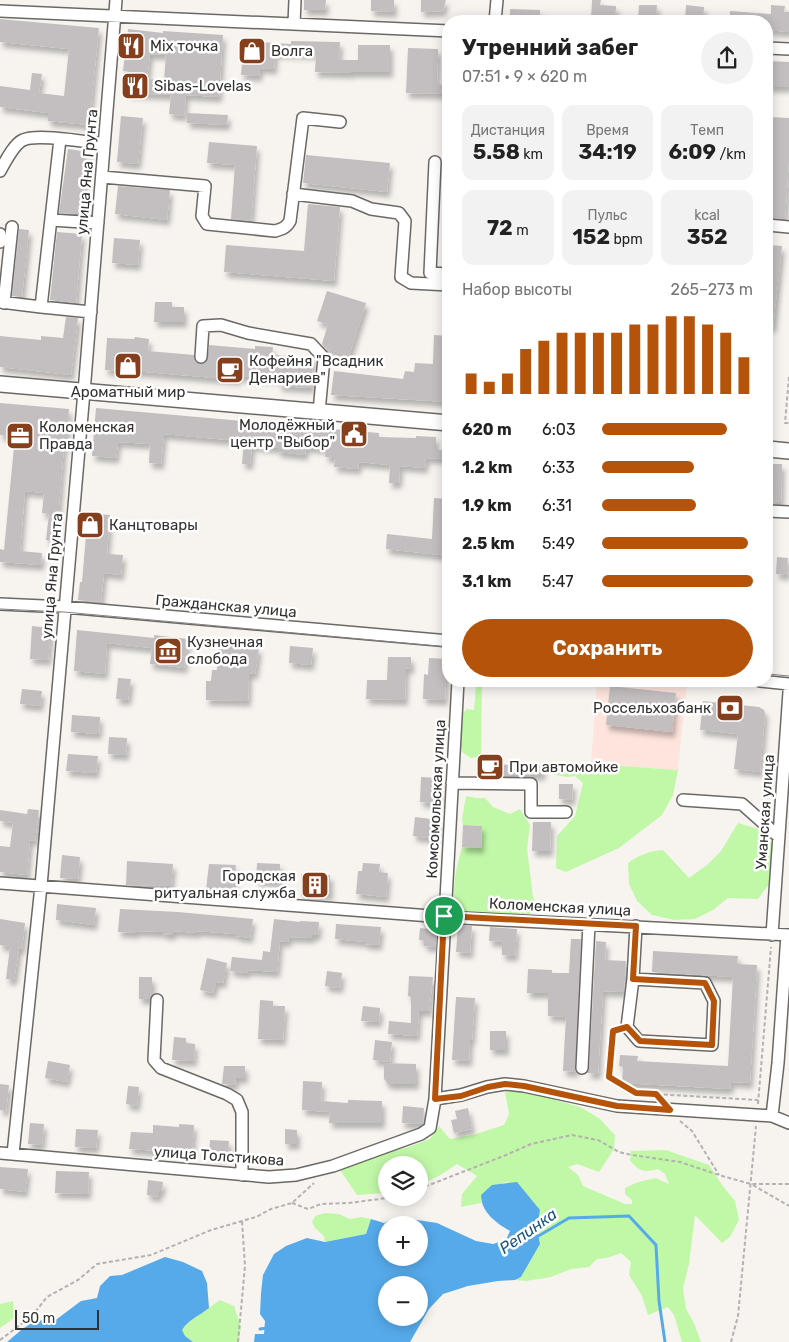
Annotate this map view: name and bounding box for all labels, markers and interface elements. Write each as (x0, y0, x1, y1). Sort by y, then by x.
restaurant icon: Mix точка (116, 31, 146, 61)
button: share (701, 32, 753, 84)
text: Утренний забег (462, 34, 638, 61)
shop icon: Волга (237, 36, 267, 66)
place label: Mix точка (150, 37, 218, 55)
place label: Волга (271, 42, 313, 60)
text: 07:51 · 9 × 620 m (462, 67, 587, 86)
restaurant icon: Sibas-Lovelas (120, 71, 150, 101)
place label: Sibas-Lovelas (154, 77, 252, 95)
street label: улица Яна Грунта (73, 108, 101, 236)
text: Дистанция (471, 122, 545, 139)
text: Время (586, 122, 629, 139)
text: Темп (690, 122, 724, 139)
text: 5.58 (473, 139, 520, 164)
text: 34:19 (578, 139, 637, 164)
text: 6:09 (668, 139, 716, 164)
text: km (520, 146, 543, 163)
text: /km (716, 146, 746, 163)
text: Пульс (587, 207, 628, 224)
text: kcal (694, 207, 720, 224)
text: 72 (487, 215, 513, 240)
text: m (513, 222, 529, 239)
text: 152 (572, 224, 610, 249)
text: 352 (687, 224, 728, 249)
text: bpm (610, 231, 643, 248)
text: Набор высоты (462, 280, 572, 299)
text: 265–273 m (671, 280, 753, 299)
shop icon: Ароматный мир (113, 351, 143, 381)
place label: Кофейня "Всадник Денариев" (249, 352, 384, 387)
cafe icon: Кофейня "Всадник Денариев" (215, 355, 245, 385)
place label: Ароматный мир (71, 383, 185, 401)
place label: Молодёжный центр "Выбор" (230, 416, 335, 451)
place label: Коломенская Правда (39, 418, 134, 453)
public building icon: Молодёжный центр "Выбор" (339, 419, 369, 449)
text: 620 m (462, 420, 512, 439)
text: 6:03 (542, 420, 576, 439)
office icon: Коломенская Правда (5, 421, 35, 451)
text: 1.2 km (462, 458, 512, 477)
text: 6:33 (542, 458, 575, 477)
text: 1.9 km (462, 496, 512, 515)
text: 6:31 (542, 496, 572, 515)
shop icon: Канцтовары (75, 510, 105, 540)
street label: улица Яна Грунта (38, 512, 66, 640)
place label: Канцтовары (109, 516, 198, 534)
text: 2.5 km (462, 534, 515, 553)
text: 5:49 (542, 534, 575, 553)
text: 3.1 km (462, 572, 511, 591)
text: 5:47 (542, 572, 573, 591)
street label: Гражданская улица (155, 591, 297, 621)
button: Сохранить (462, 619, 753, 677)
place label: Кузнечная слобода (187, 633, 263, 668)
museum icon: Кузнечная слобода (153, 636, 183, 666)
bank icon: Россельхозбанк (715, 693, 745, 723)
place label: Россельхозбанк (593, 699, 711, 717)
street label: Комсомольская улица (423, 719, 449, 879)
cafe icon: При автомойке (475, 752, 505, 782)
street label: Уманская улица (752, 754, 778, 870)
place label: При автомойке (509, 758, 619, 776)
place label: Городская ритуальная служба (154, 867, 296, 902)
building icon: Городская ритуальная служба (300, 870, 330, 900)
street label: Коломенская улица (488, 894, 632, 920)
pin (423, 895, 465, 937)
icon: arrive (430, 902, 458, 930)
street label: улица Толстикова (153, 1142, 285, 1170)
map controls (378, 1156, 428, 1326)
button: layers (378, 1156, 428, 1206)
water label: Репинка (496, 1204, 560, 1258)
button: + (378, 1216, 428, 1266)
button: − (378, 1276, 428, 1326)
scale bar (15, 1307, 99, 1330)
text: 50 m (22, 1310, 55, 1327)

